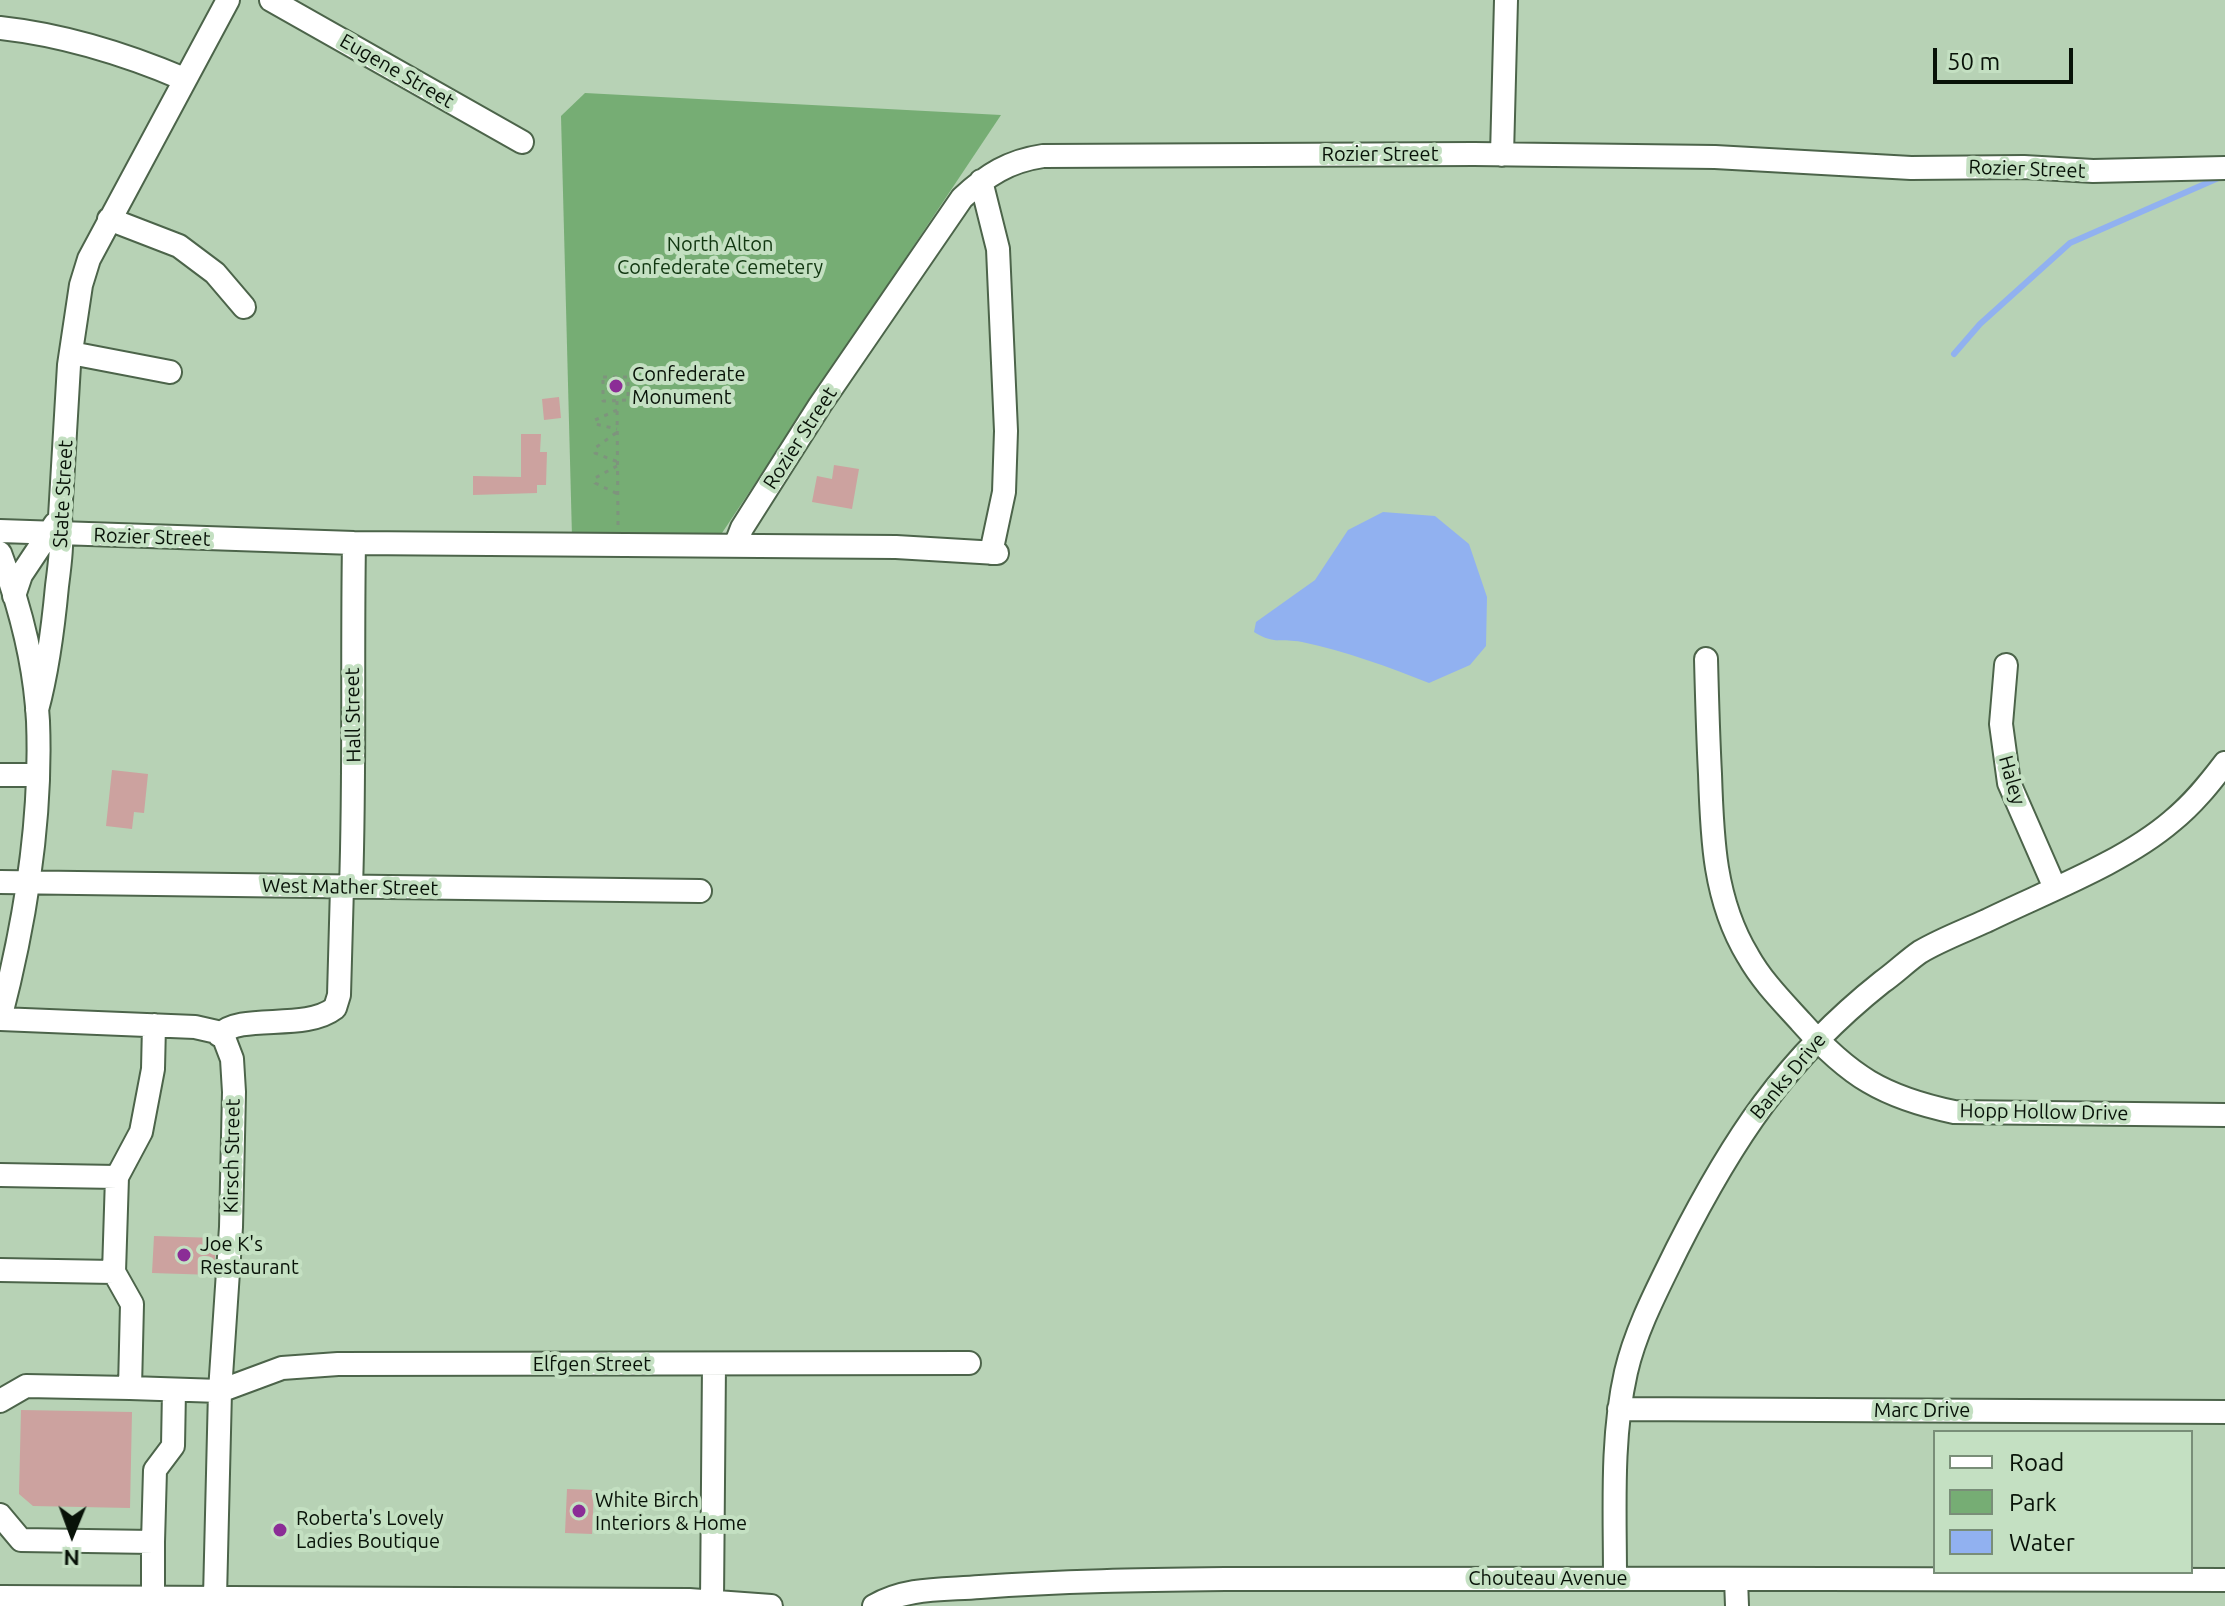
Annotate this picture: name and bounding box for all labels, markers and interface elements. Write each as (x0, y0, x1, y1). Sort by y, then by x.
street label: Eugene Street (336, 29, 458, 113)
scale bar (1937, 32, 2077, 82)
text: 50 m (1947, 48, 2000, 75)
street label: Rozier Street (1321, 142, 1439, 166)
street label: Rozier Street (1968, 155, 2086, 183)
park label: North Alton Confederate Cemetery (617, 232, 823, 279)
place label: Confederate Monument (632, 362, 745, 409)
marker: Confederate Monument (607, 377, 625, 395)
street label: Rozier Street (758, 382, 842, 494)
street label: State Street (48, 440, 78, 548)
street label: Rozier Street (93, 523, 211, 551)
street label: Hall Street (340, 667, 366, 763)
street label: Haley (1994, 753, 2030, 807)
street label: West Mather Street (262, 873, 438, 901)
street label: Banks Drive (1745, 1028, 1831, 1124)
street label: Kirsch Street (219, 1098, 245, 1214)
street label: Hopp Hollow Drive (1959, 1099, 2129, 1125)
place label: Joe K's Restaurant (200, 1232, 299, 1279)
marker: Joe K's Restaurant (175, 1246, 193, 1264)
street label: Elfgen Street (533, 1352, 651, 1376)
street label: Marc Drive (1874, 1398, 1970, 1422)
legend (1933, 1430, 2193, 1574)
text: Road (2009, 1449, 2064, 1476)
place label: White Birch Interiors & Home (595, 1488, 747, 1535)
text: Park (2009, 1489, 2057, 1516)
north arrow (32, 1494, 112, 1574)
marker: White Birch Interiors & Home (570, 1502, 588, 1520)
place label: Roberta's Lovely Ladies Boutique (296, 1506, 444, 1553)
marker: Roberta's Lovely Ladies Boutique (271, 1521, 289, 1539)
text: Water (2009, 1529, 2075, 1556)
text: N (63, 1546, 80, 1571)
street label: Chouteau Avenue (1468, 1566, 1628, 1590)

